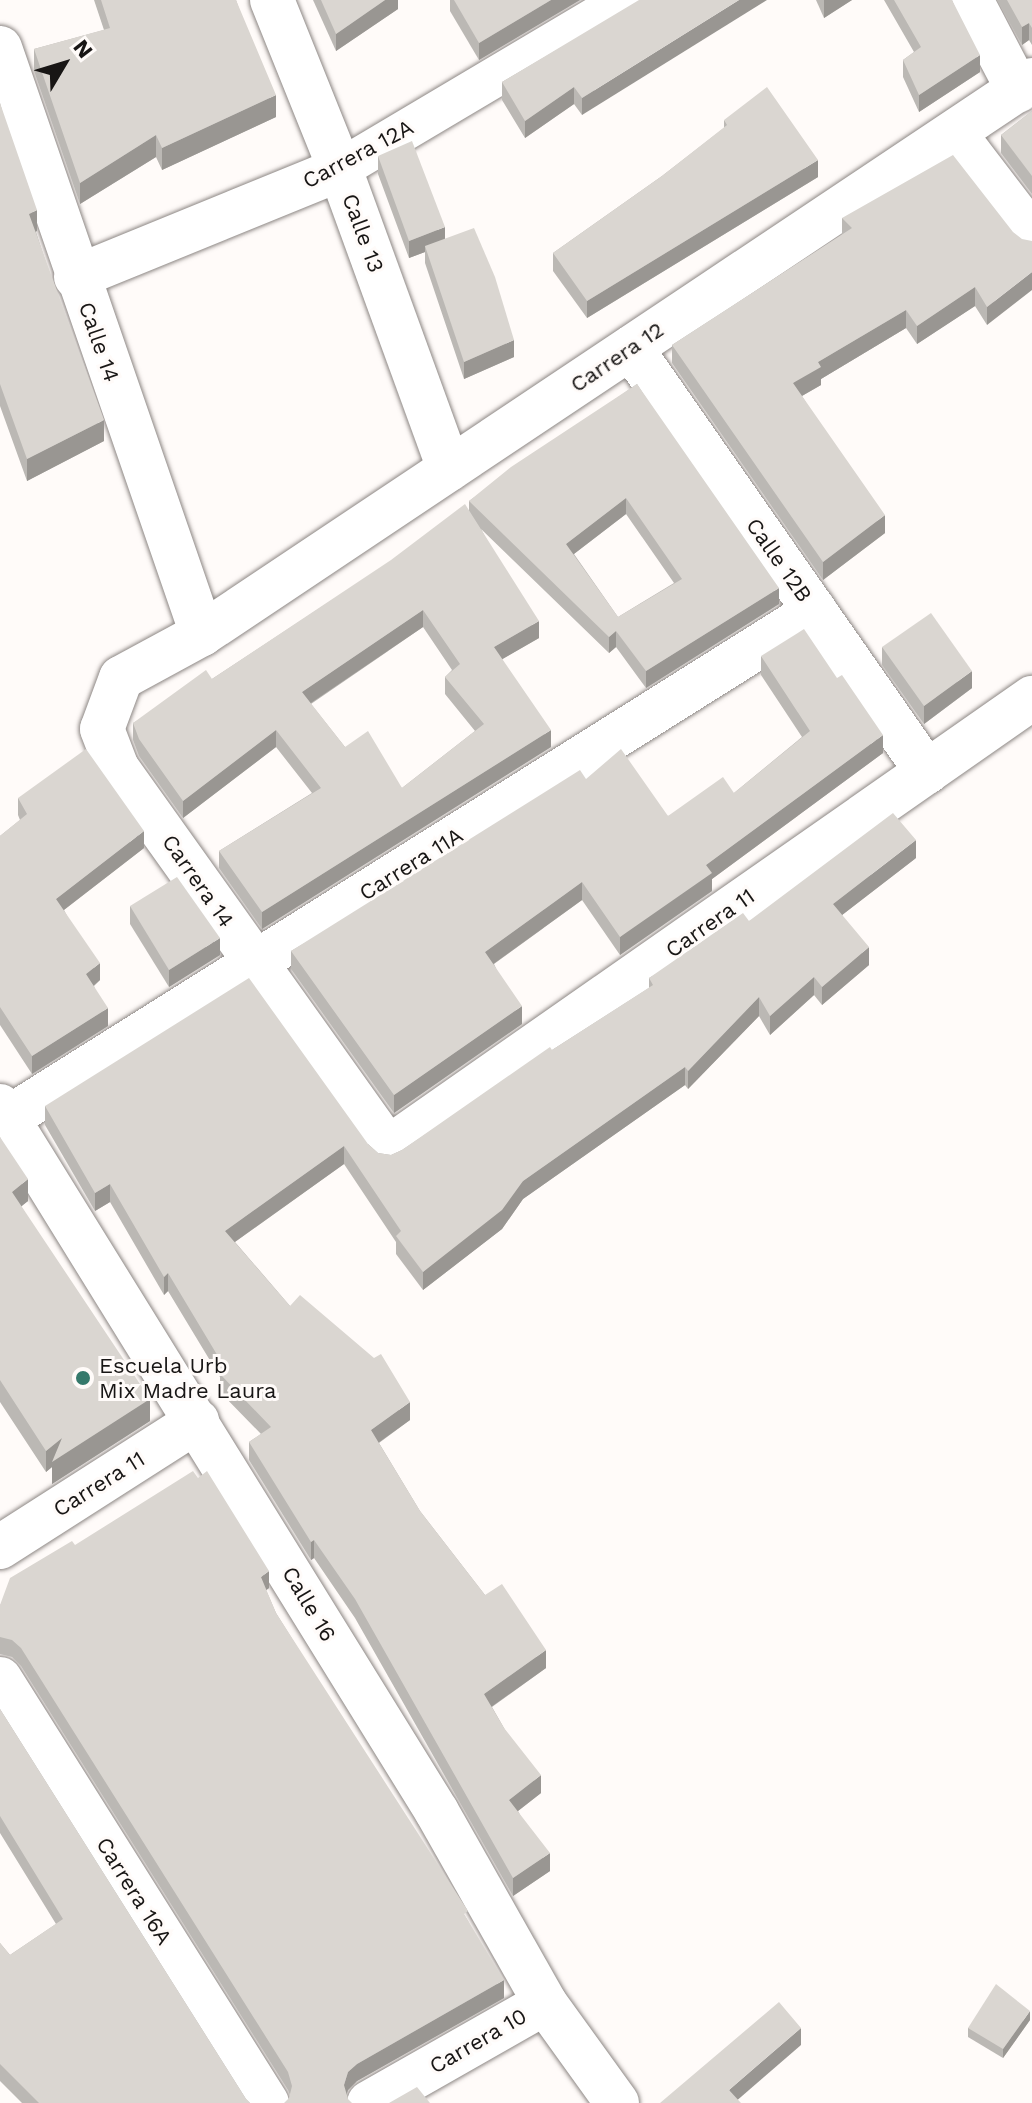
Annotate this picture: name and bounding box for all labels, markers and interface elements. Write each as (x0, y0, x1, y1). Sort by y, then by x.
north arrow (24, 24, 104, 104)
text: N (68, 35, 98, 63)
street label: Carrera 12A (298, 114, 418, 194)
street label: Calle 13 (336, 190, 390, 276)
street label: Calle 14 (73, 298, 125, 386)
street label: Carrera 12 (565, 316, 669, 398)
street label: Calle 12B (740, 513, 818, 607)
street label: Carrera 11A (354, 822, 468, 906)
street label: Carrera 14 (156, 829, 240, 933)
street label: Carrera 11 (660, 882, 760, 964)
place label: Escuela Urb Mix Madre Laura (99, 1352, 277, 1404)
marker: Escuela Urb Mix Madre Laura (74, 1369, 92, 1387)
street label: Carrera 11 (48, 1445, 150, 1523)
street label: Calle 16 (276, 1562, 342, 1646)
street label: Carrera 16A (90, 1832, 178, 1950)
street label: Carrera 10 (424, 2002, 532, 2080)

